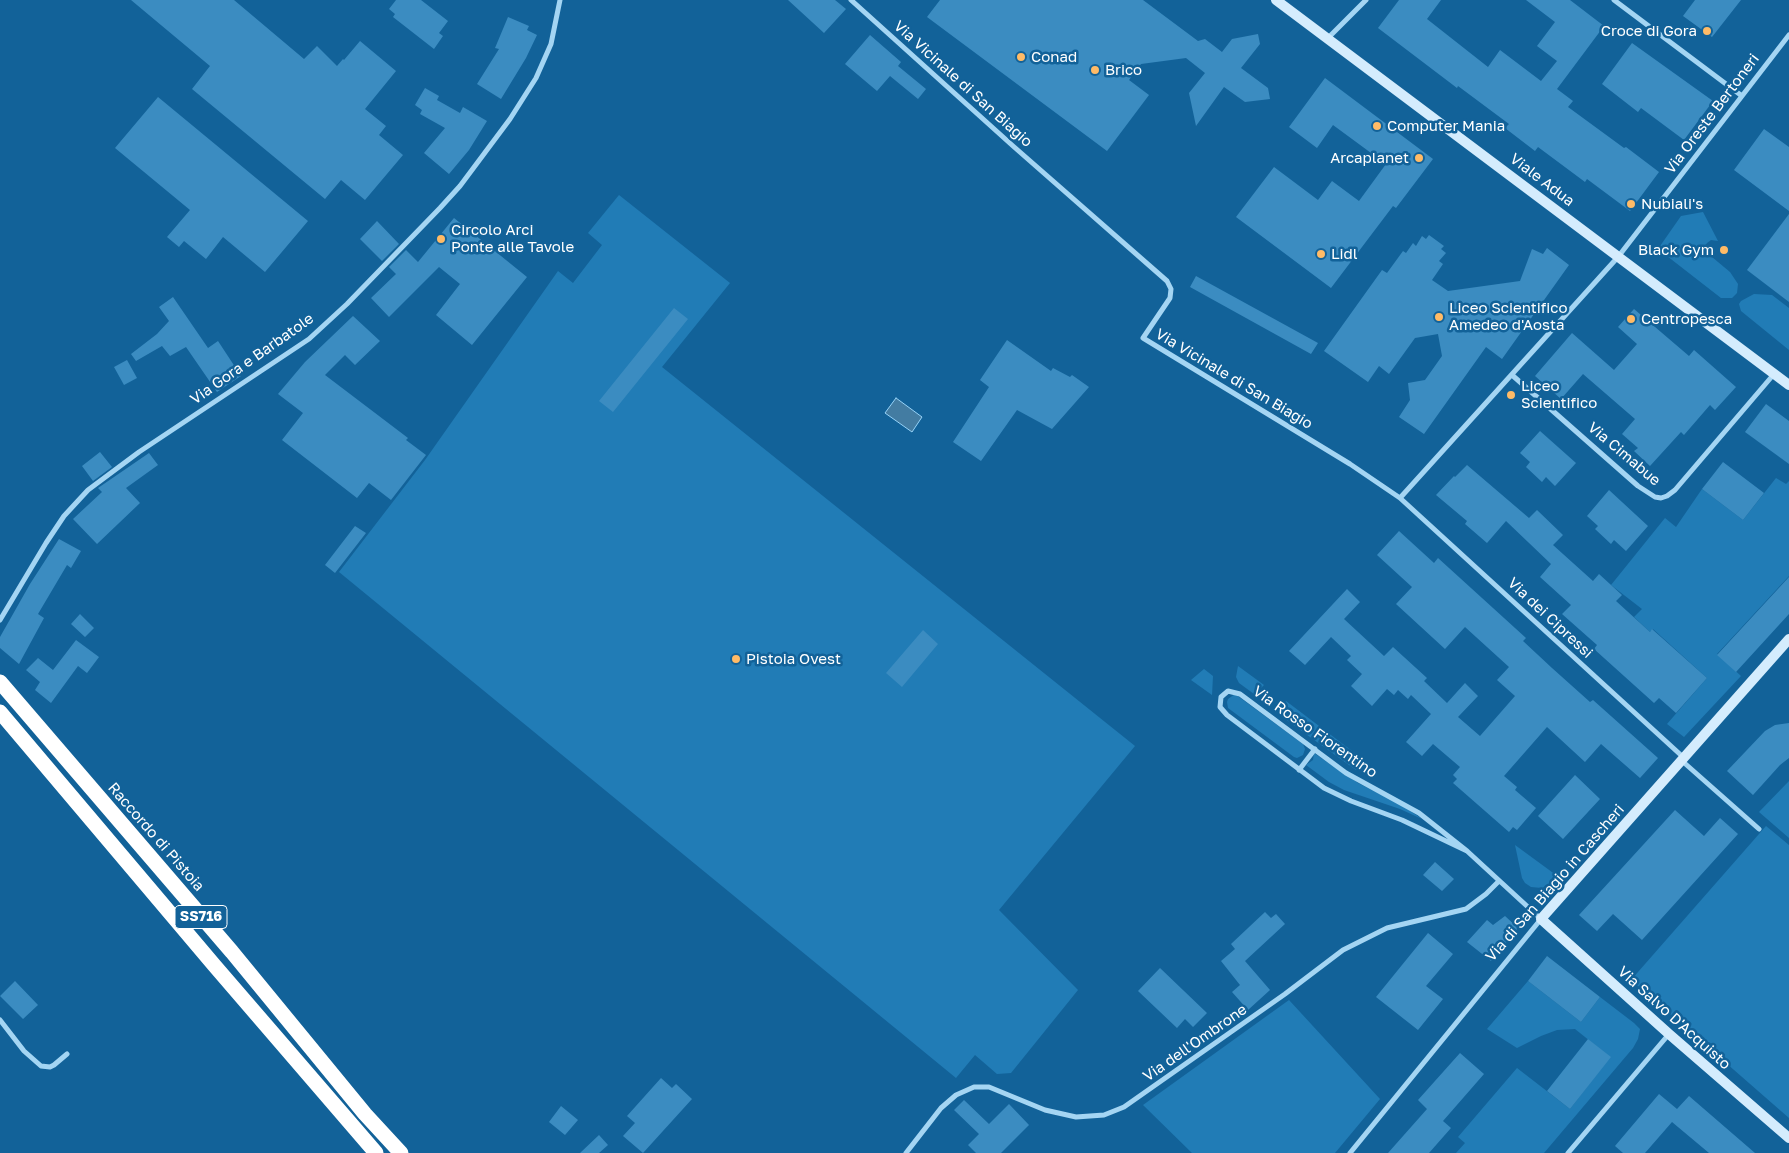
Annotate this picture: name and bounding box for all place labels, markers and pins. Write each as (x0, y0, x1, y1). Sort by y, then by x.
place label: Croce di Gora (1601, 22, 1697, 40)
marker: Croce di Gora (1701, 25, 1713, 37)
place label: Conad (1031, 48, 1077, 66)
marker: Conad (1015, 51, 1027, 63)
place label: Brico (1105, 61, 1142, 79)
marker: Brico (1089, 64, 1101, 76)
place label: Computer Mania (1387, 117, 1505, 135)
marker: Computer Mania (1371, 120, 1383, 132)
place label: Arcaplanet (1330, 149, 1409, 167)
marker: Arcaplanet (1413, 152, 1425, 164)
place label: Nubiali's (1641, 195, 1703, 213)
marker: Nubiali's (1625, 198, 1637, 210)
place label: Circolo Arci Ponte alle Tavole (451, 221, 574, 256)
marker: Circolo Arci Ponte alle Tavole (435, 233, 447, 245)
place label: Black Gym (1638, 241, 1714, 259)
marker: Black Gym (1718, 244, 1730, 256)
place label: Lidl (1331, 245, 1358, 263)
marker: Lidl (1315, 248, 1327, 260)
place label: Liceo Scientifico Amedeo d'Aosta (1449, 299, 1567, 334)
place label: Centropesca (1641, 310, 1732, 328)
marker: Liceo Scientifico Amedeo d'Aosta (1433, 311, 1445, 323)
marker: Centropesca (1625, 313, 1637, 325)
place label: Liceo Scientifico (1521, 377, 1597, 412)
marker: Liceo Scientifico (1505, 389, 1517, 401)
place label: Pistoia Ovest (746, 650, 841, 668)
marker: Pistoia Ovest (730, 653, 742, 665)

